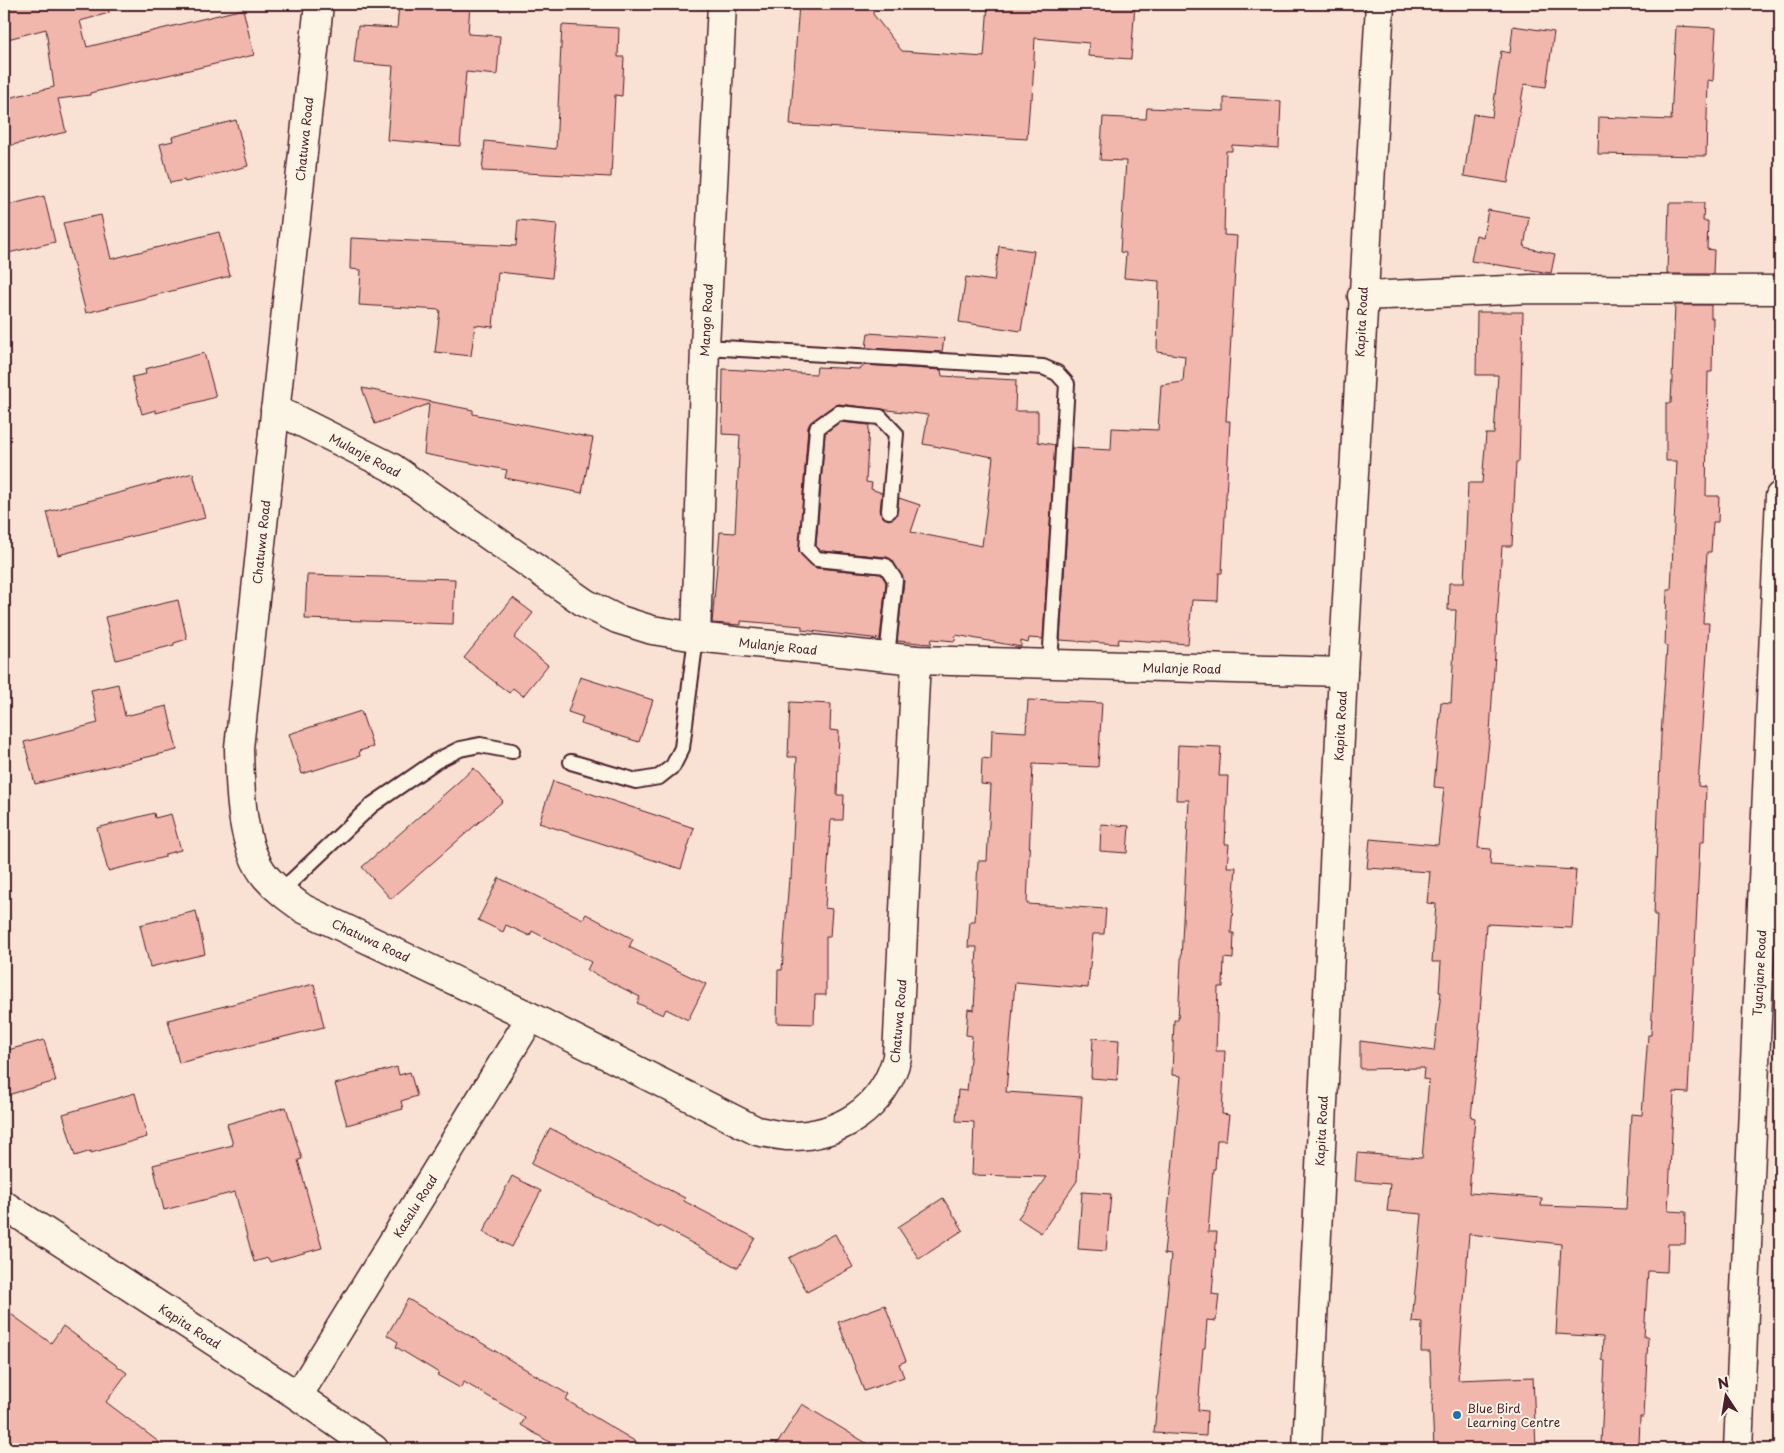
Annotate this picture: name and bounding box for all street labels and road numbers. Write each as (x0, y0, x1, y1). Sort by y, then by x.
street label: Chatuwa Road (291, 96, 317, 182)
street label: Mango Road (695, 283, 717, 357)
street label: Kapita Road (1350, 286, 1372, 358)
street label: Mulanje Road (326, 429, 404, 481)
street label: Chatuwa Road (248, 499, 274, 585)
street label: Mulanje Road (738, 633, 818, 659)
street label: Mulanje Road (1142, 658, 1222, 678)
street label: Kapita Road (1329, 690, 1351, 762)
street label: Chatuwa Road (329, 914, 413, 966)
street label: Tyanjane Road (1748, 929, 1770, 1017)
street label: Chatuwa Road (885, 978, 911, 1064)
street label: Kapita Road (1310, 1095, 1332, 1167)
street label: Kasalu Road (389, 1171, 441, 1241)
street label: Kapita Road (155, 1299, 225, 1353)

